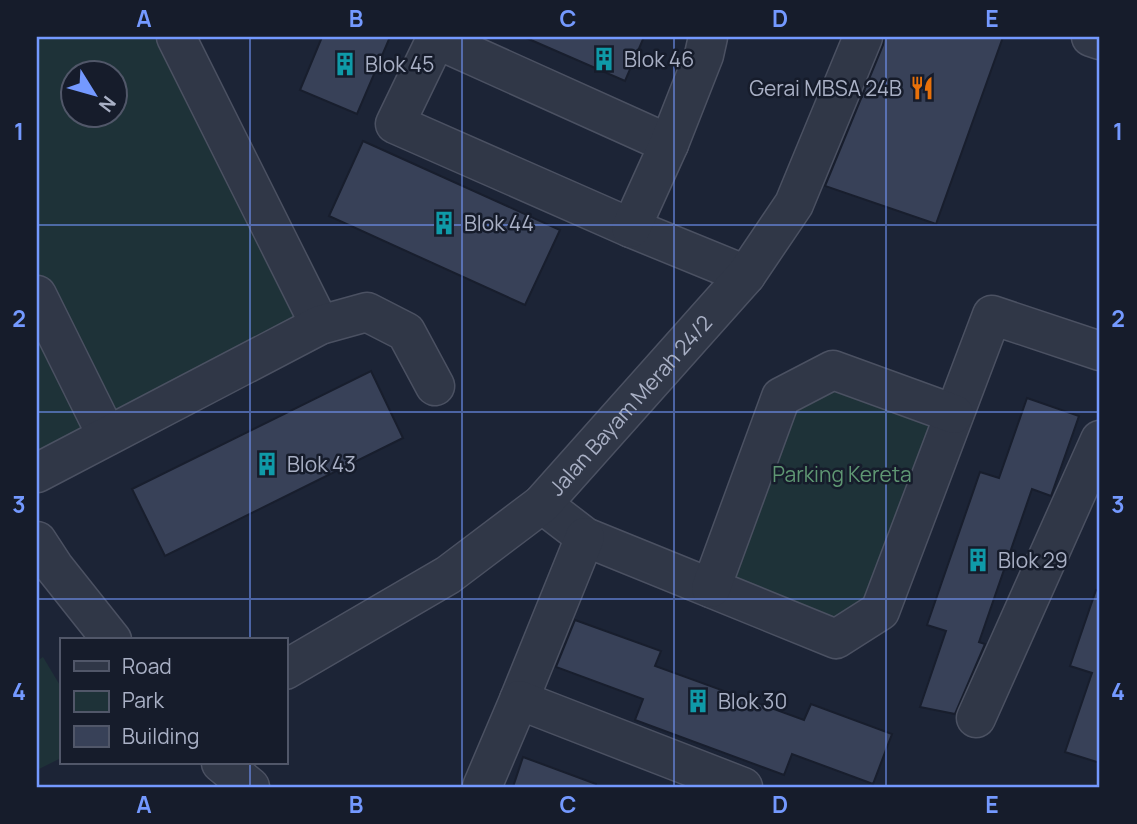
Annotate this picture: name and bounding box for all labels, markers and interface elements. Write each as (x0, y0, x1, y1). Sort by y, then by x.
text: A (136, 2, 152, 34)
text: B (349, 2, 363, 34)
text: C (560, 2, 577, 34)
text: D (772, 2, 788, 34)
text: E (985, 2, 999, 34)
building icon: Blok 46 (590, 45, 618, 73)
place label: Blok 46 (624, 45, 694, 73)
building icon: Blok 45 (331, 50, 359, 78)
place label: Blok 45 (365, 50, 434, 78)
north arrow (60, 60, 130, 130)
place label: Gerai MBSA 24B (749, 74, 902, 102)
restaurant icon: Gerai MBSA 24B (908, 74, 936, 102)
text: N (93, 91, 122, 118)
text: 1 (14, 115, 24, 147)
text: 1 (1113, 115, 1123, 147)
building icon: Blok 44 (430, 209, 458, 237)
place label: Blok 44 (464, 209, 534, 237)
text: 2 (12, 302, 26, 334)
text: 2 (1111, 302, 1125, 334)
street label: Jalan Bayam Merah 24/2 (542, 309, 718, 501)
building icon: Blok 43 (253, 450, 281, 478)
place label: Blok 43 (287, 450, 356, 478)
park label: Parking Kereta (772, 460, 912, 488)
text: 3 (12, 488, 26, 520)
text: 3 (1111, 488, 1125, 520)
building icon: Blok 29 (964, 546, 992, 574)
place label: Blok 29 (998, 546, 1068, 574)
legend (60, 638, 287, 764)
text: Road (122, 652, 172, 680)
text: 4 (12, 675, 26, 707)
text: 4 (1111, 675, 1125, 707)
text: Park (122, 686, 164, 714)
building icon: Blok 30 (684, 687, 712, 715)
place label: Blok 30 (718, 687, 787, 715)
text: Building (122, 722, 199, 750)
text: A (136, 788, 152, 820)
text: B (349, 788, 363, 820)
text: C (560, 788, 577, 820)
text: D (772, 788, 788, 820)
text: E (985, 788, 999, 820)

